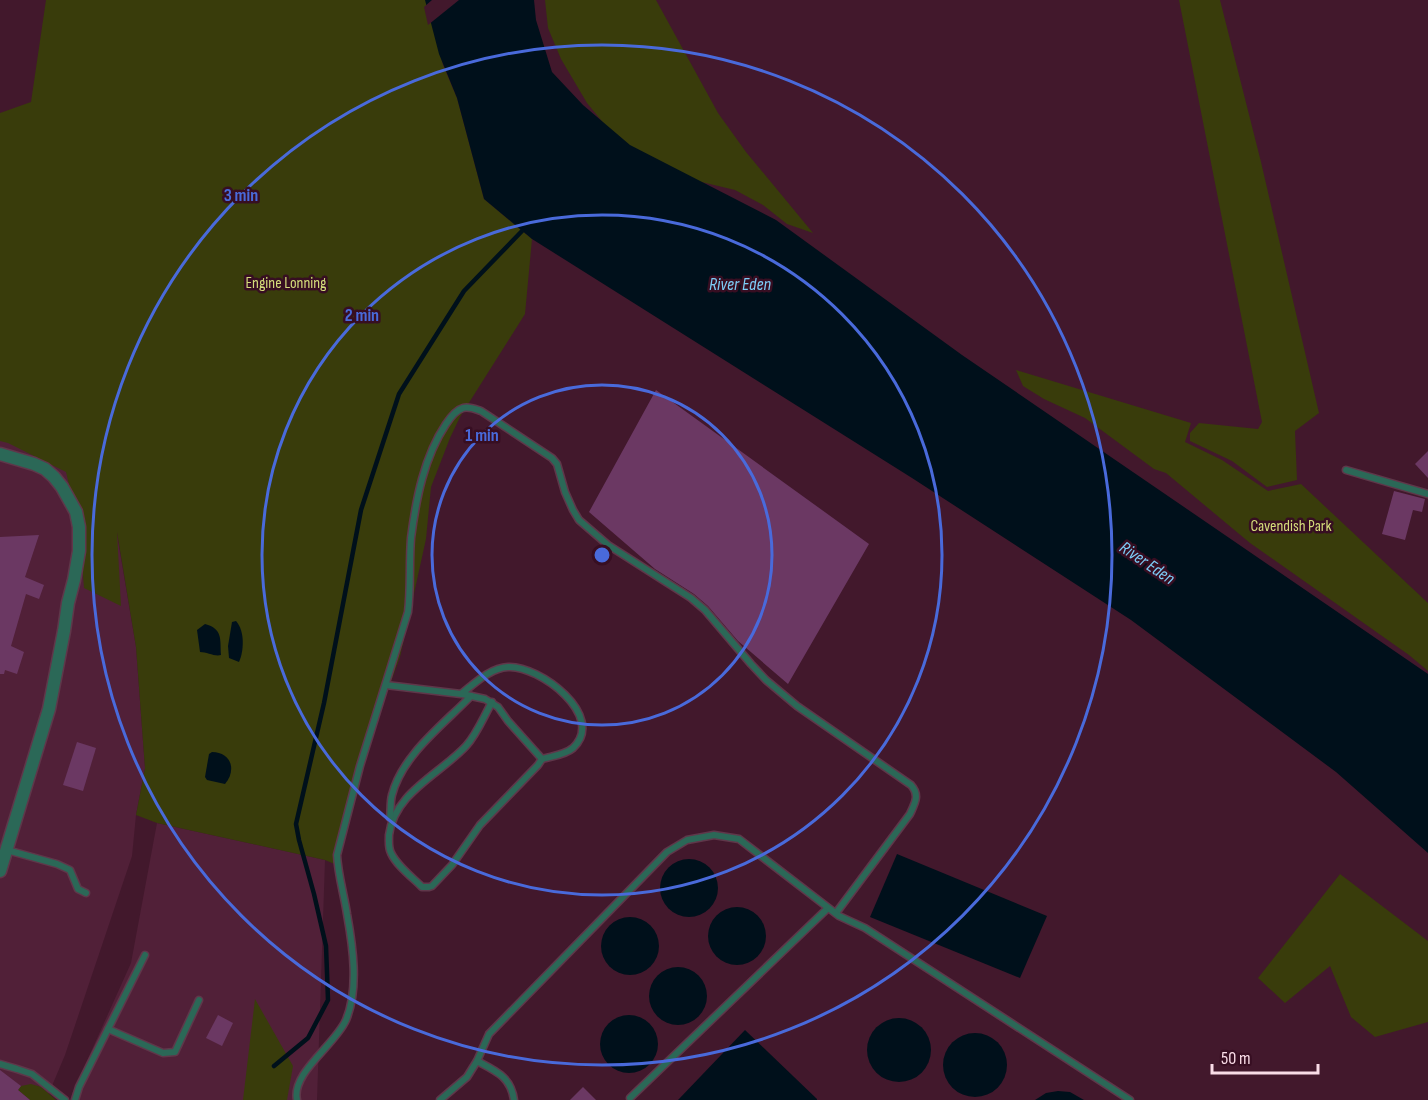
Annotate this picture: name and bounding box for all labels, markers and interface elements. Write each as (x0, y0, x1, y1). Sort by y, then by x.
text: 3 min (224, 185, 258, 206)
park label: Engine Lonning (246, 274, 326, 293)
water label: River Eden (709, 274, 771, 295)
text: 2 min (345, 305, 379, 326)
text: 1 min (465, 425, 499, 446)
park label: Cavendish Park (1250, 517, 1332, 536)
water label: River Eden (1115, 537, 1179, 589)
centre of rings (592, 545, 612, 565)
scale bar (1212, 1037, 1318, 1075)
text: 50 m (1221, 1048, 1251, 1069)

